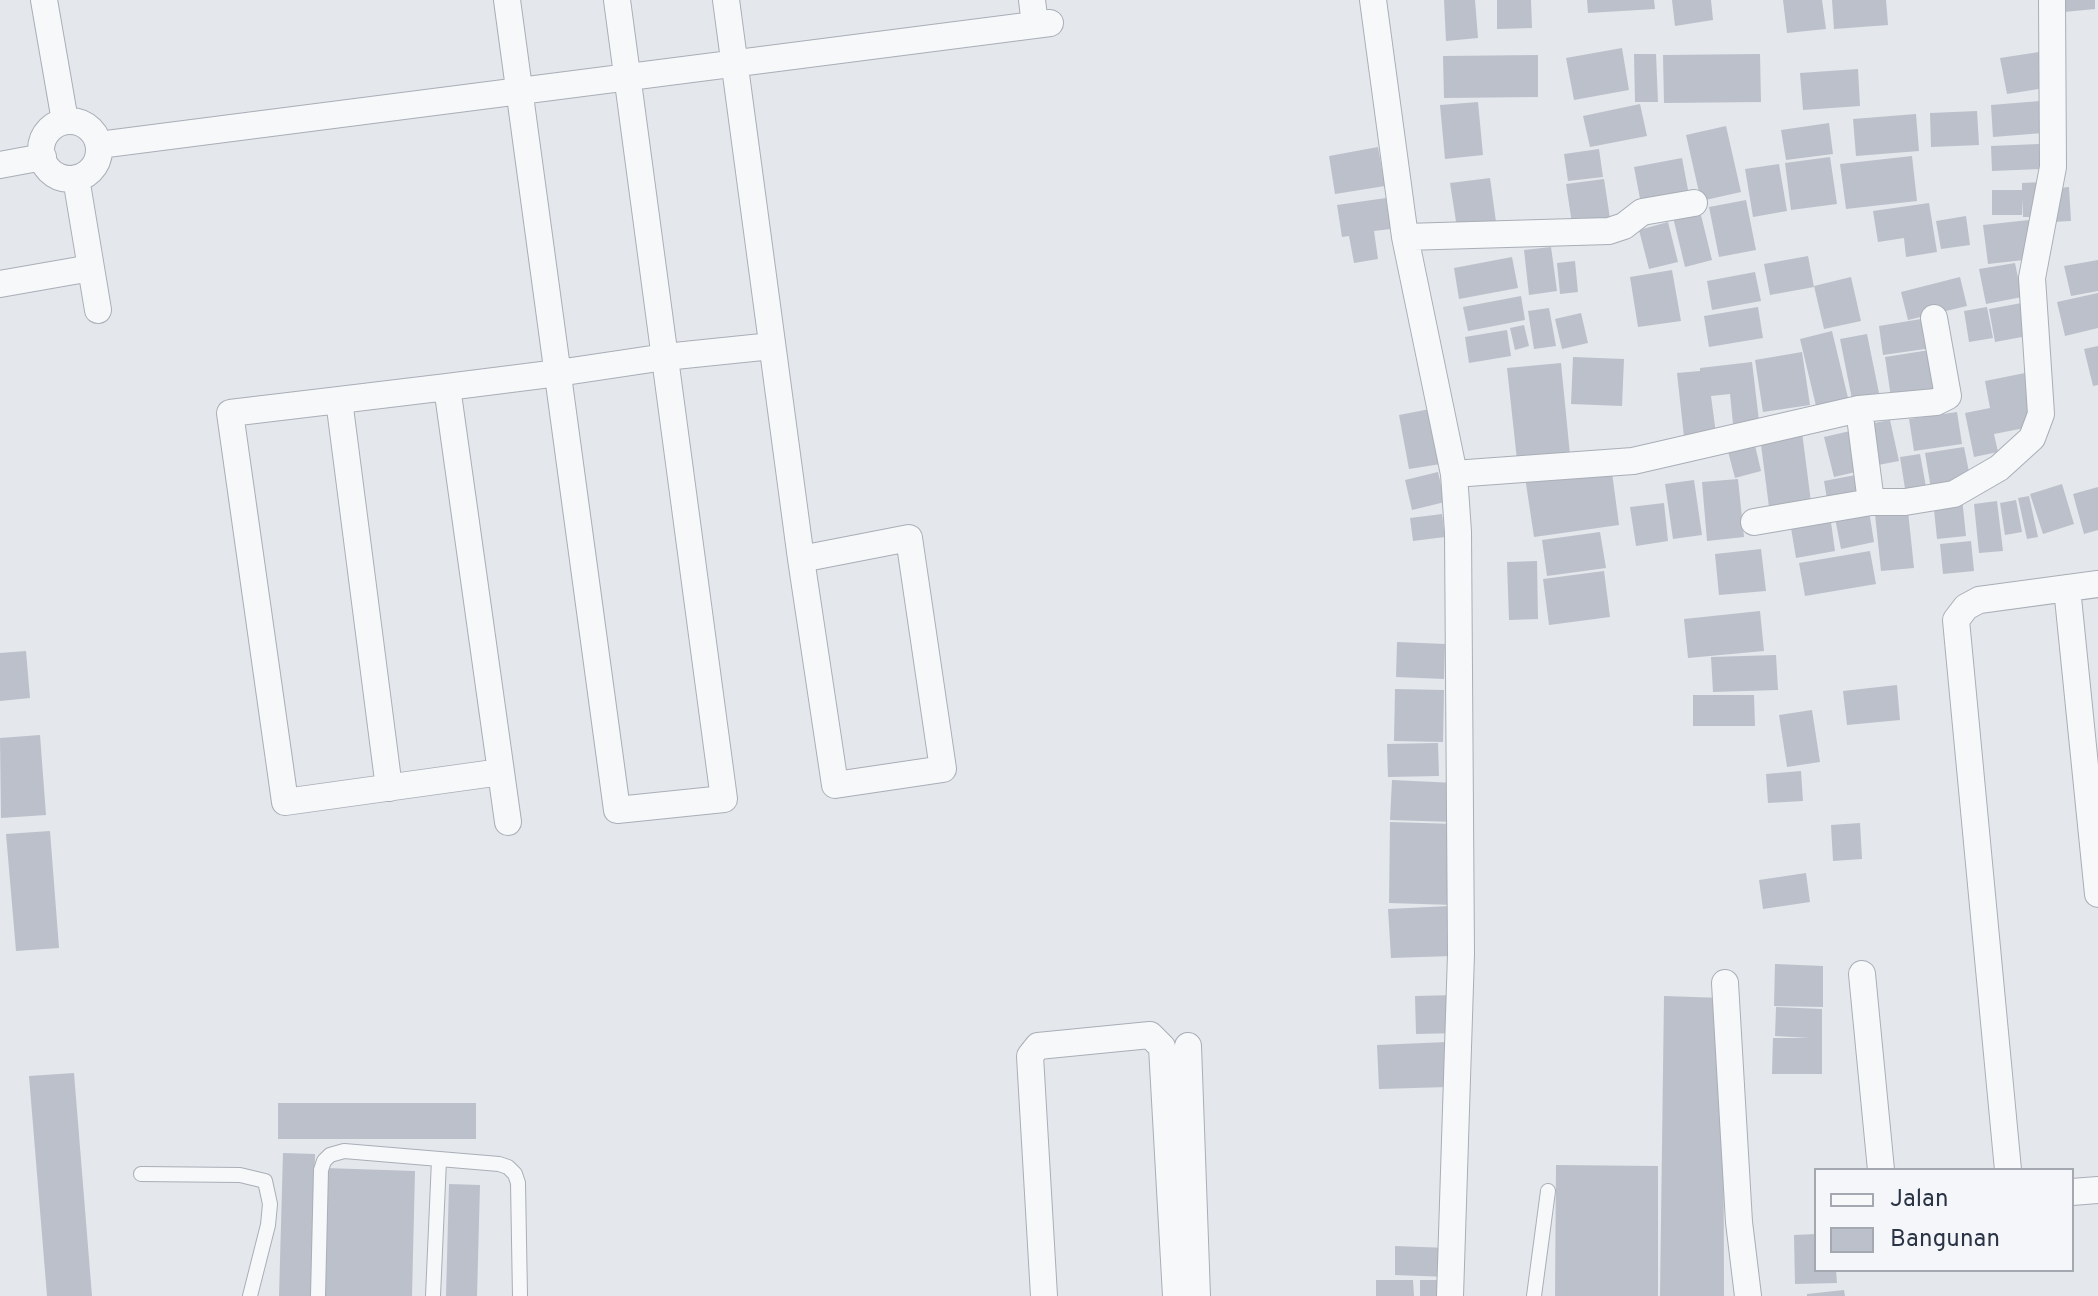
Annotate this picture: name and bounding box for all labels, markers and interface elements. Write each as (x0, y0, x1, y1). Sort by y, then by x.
legend (1814, 1168, 2074, 1272)
text: Jalan (1890, 1185, 1948, 1215)
text: Bangunan (1890, 1225, 2000, 1255)

